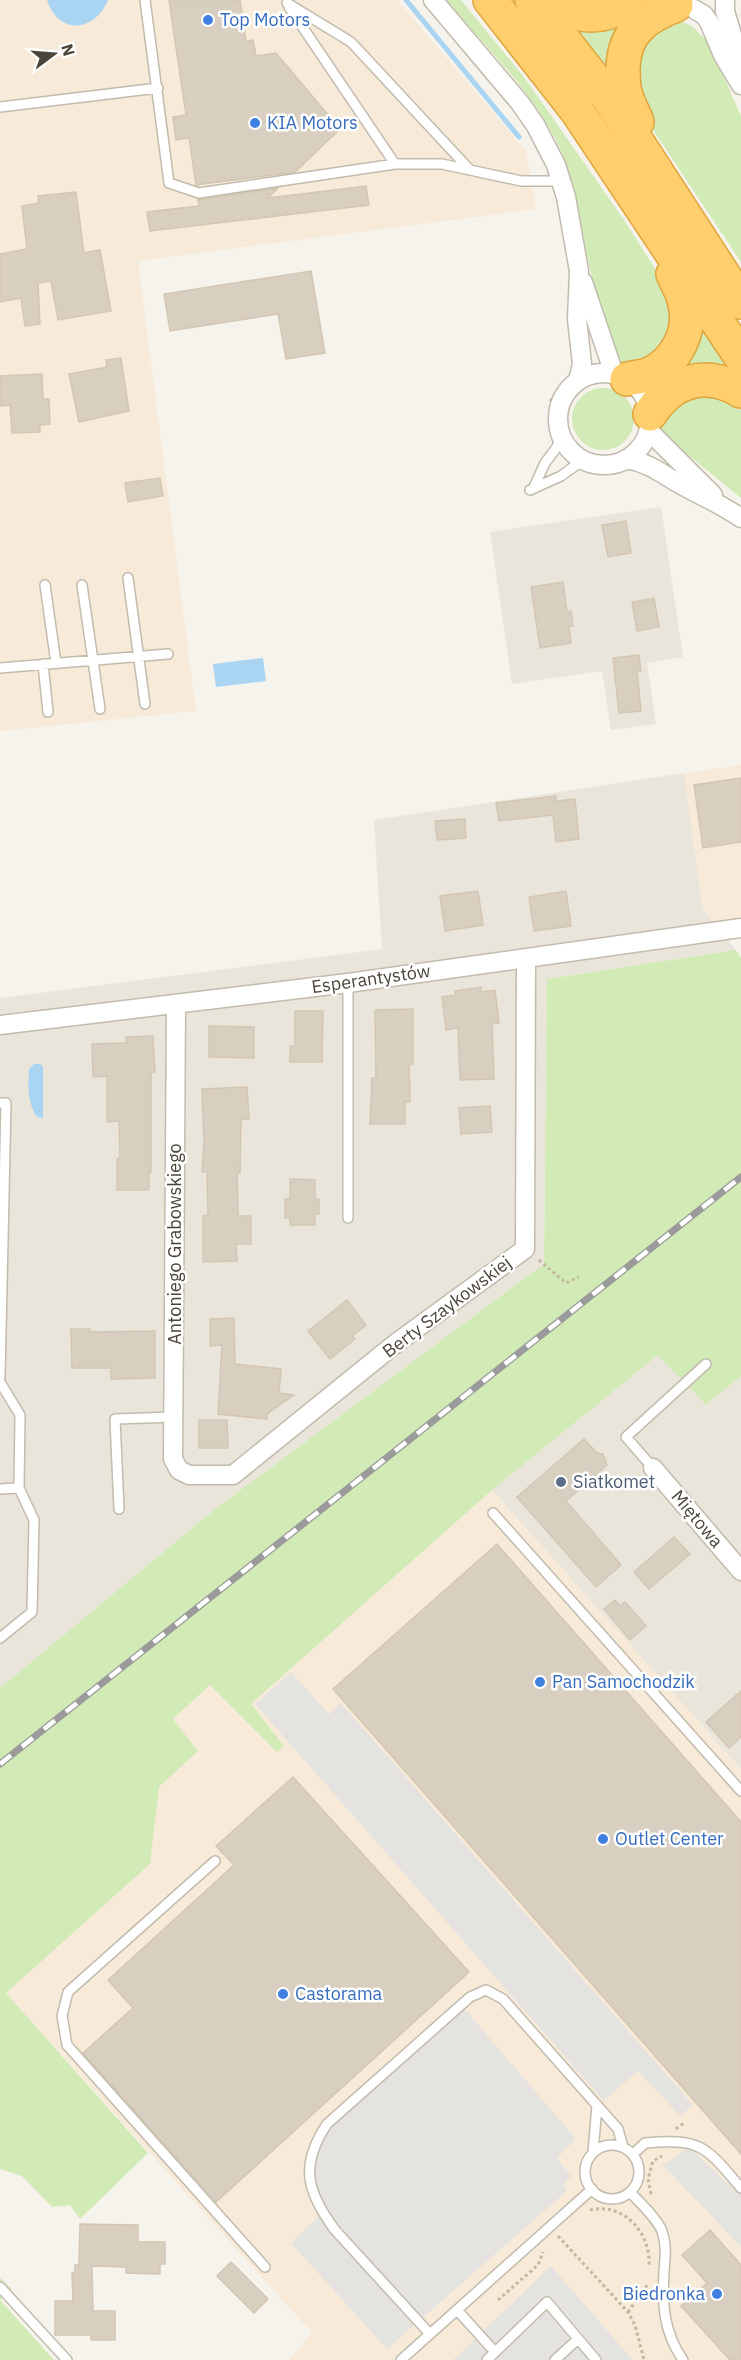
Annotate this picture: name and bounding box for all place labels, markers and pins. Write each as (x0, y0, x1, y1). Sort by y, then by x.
place label: Top Motors (220, 8, 310, 31)
marker: Top Motors (201, 13, 215, 27)
place label: KIA Motors (267, 111, 358, 134)
marker: KIA Motors (248, 116, 262, 130)
place label: Siatkomet (573, 1470, 655, 1493)
marker: Siatkomet (554, 1475, 568, 1489)
place label: Pan Samochodzik (552, 1670, 695, 1693)
marker: Pan Samochodzik (533, 1675, 547, 1689)
place label: Outlet Center (615, 1827, 724, 1850)
marker: Outlet Center (596, 1832, 610, 1846)
place label: Castorama (295, 1982, 383, 2005)
marker: Castorama (276, 1987, 290, 2001)
place label: Biedronka (623, 2282, 705, 2305)
marker: Biedronka (710, 2287, 724, 2301)

